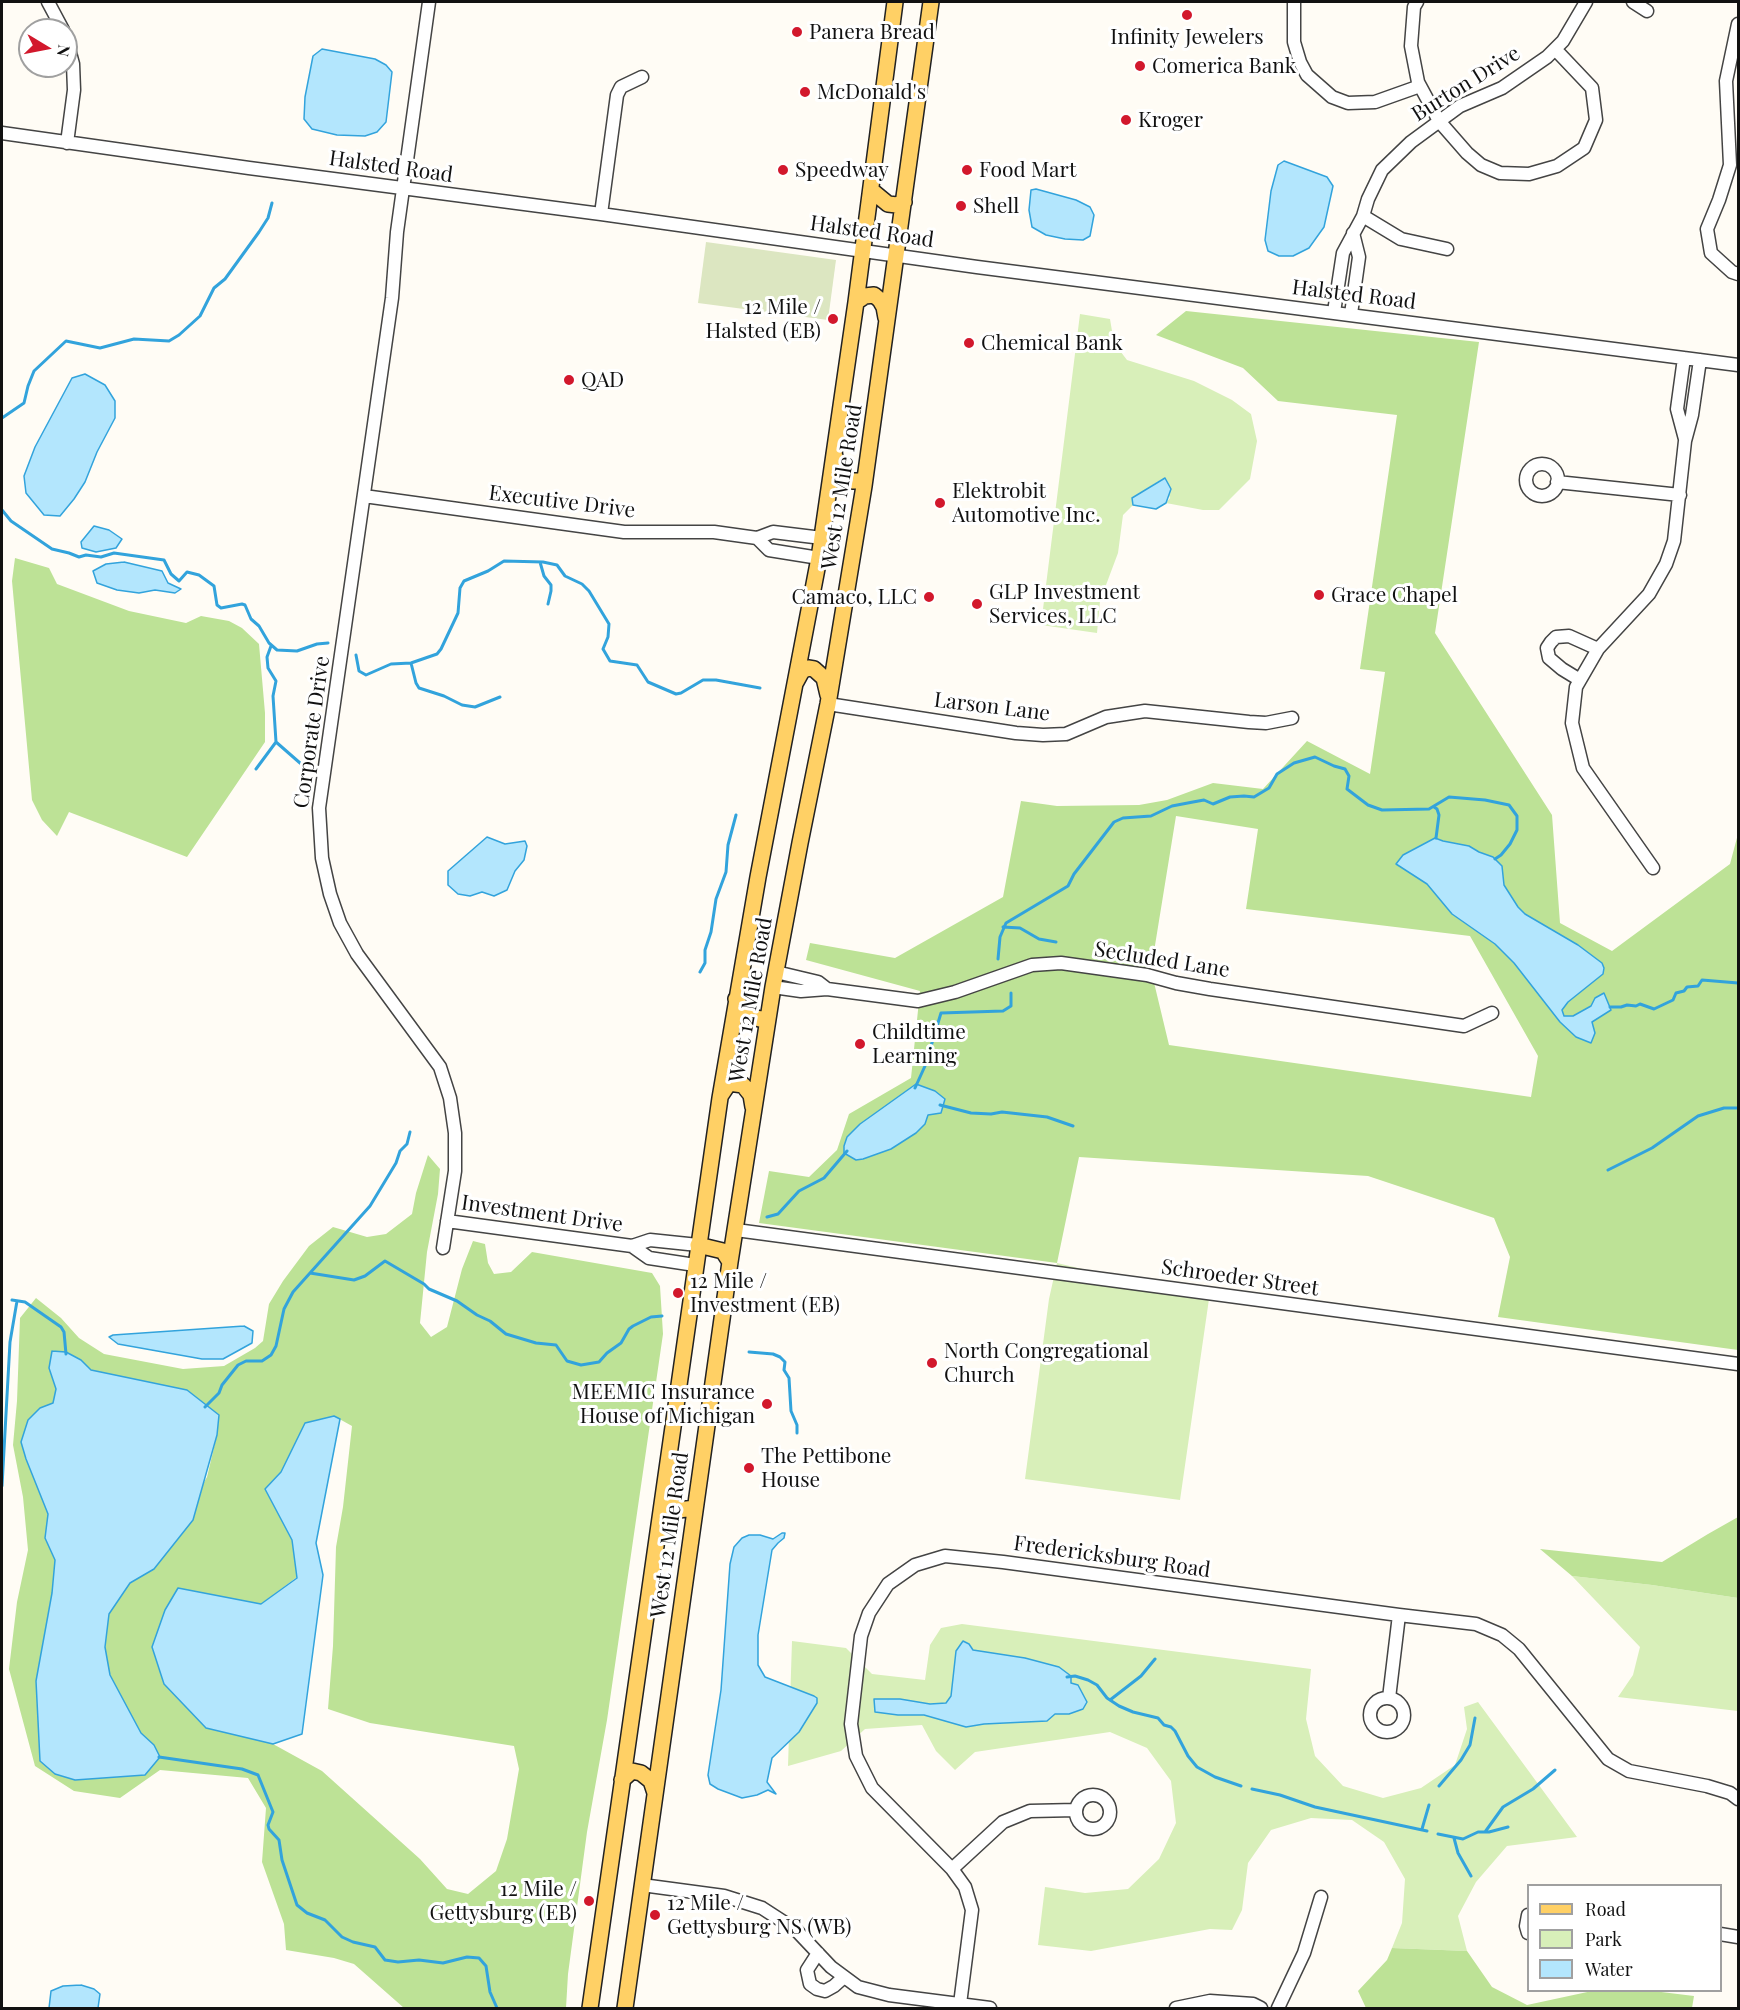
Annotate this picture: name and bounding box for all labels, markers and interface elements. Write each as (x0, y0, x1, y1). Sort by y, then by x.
marker: Infinity Jewelers (1180, 8, 1194, 22)
north arrow (18, 18, 78, 78)
place label: Panera Bread (809, 19, 935, 45)
place label: Infinity Jewelers (1110, 24, 1264, 50)
marker: Panera Bread (790, 25, 804, 39)
street label: Burton Drive (1407, 41, 1525, 127)
text: N (53, 43, 76, 58)
place label: Comerica Bank (1152, 53, 1296, 79)
marker: Comerica Bank (1133, 59, 1147, 73)
place label: McDonald's (817, 79, 926, 105)
marker: McDonald's (798, 85, 812, 99)
place label: Kroger (1138, 107, 1203, 133)
marker: Kroger (1119, 113, 1133, 127)
street label: Halsted Road (327, 146, 455, 188)
place label: Speedway (795, 157, 889, 183)
place label: Food Mart (979, 157, 1076, 183)
marker: Speedway (776, 163, 790, 177)
marker: Food Mart (960, 163, 974, 177)
place label: Shell (973, 193, 1019, 219)
marker: Shell (954, 199, 968, 213)
street label: Halsted Road (808, 211, 936, 253)
street label: Halsted Road (1290, 275, 1418, 315)
place label: 12 Mile / Halsted (EB) (705, 294, 821, 344)
marker: 12 Mile / Halsted (EB) (826, 312, 840, 326)
place label: Chemical Bank (981, 330, 1123, 356)
marker: Chemical Bank (962, 336, 976, 350)
place label: QAD (581, 367, 624, 393)
marker: QAD (562, 373, 576, 387)
street label: West 12 Mile Road (816, 402, 868, 572)
place label: Elektrobit Automotive Inc. (952, 478, 1101, 528)
street label: Executive Drive (487, 481, 637, 523)
marker: Elektrobit Automotive Inc. (933, 496, 947, 510)
place label: GLP Investment Services, LLC (989, 579, 1140, 629)
place label: Grace Chapel (1331, 582, 1458, 608)
place label: Camaco, LLC (791, 584, 917, 610)
marker: Grace Chapel (1312, 588, 1326, 602)
marker: Camaco, LLC (922, 590, 936, 604)
marker: GLP Investment Services, LLC (970, 597, 984, 611)
street label: Corporate Drive (289, 654, 335, 810)
street label: Larson Lane (933, 687, 1051, 727)
street label: West 12 Mile Road (724, 916, 778, 1084)
street label: Secluded Lane (1093, 937, 1231, 983)
place label: Childtime Learning (872, 1019, 966, 1069)
marker: Childtime Learning (853, 1037, 867, 1051)
street label: Investment Drive (460, 1190, 624, 1238)
street label: Schroeder Street (1160, 1254, 1320, 1302)
place label: 12 Mile / Investment (EB) (690, 1268, 840, 1318)
marker: 12 Mile / Investment (EB) (671, 1286, 685, 1300)
place label: North Congregational Church (944, 1338, 1149, 1388)
marker: North Congregational Church (925, 1356, 939, 1370)
place label: MEEMIC Insurance House of Michigan (572, 1379, 755, 1429)
marker: MEEMIC Insurance House of Michigan (760, 1397, 774, 1411)
place label: The Pettibone House (761, 1443, 891, 1493)
street label: West 12 Mile Road (646, 1450, 694, 1620)
marker: The Pettibone House (742, 1461, 756, 1475)
street label: Fredericksburg Road (1012, 1531, 1212, 1583)
place label: 12 Mile / Gettysburg (EB) (430, 1876, 577, 1926)
legend (1527, 1884, 1722, 1992)
place label: 12 Mile / Gettysburg NS (WB) (667, 1890, 851, 1940)
marker: 12 Mile / Gettysburg (EB) (582, 1894, 596, 1908)
text: Road (1585, 1897, 1626, 1921)
marker: 12 Mile / Gettysburg NS (WB) (648, 1908, 662, 1922)
text: Park (1585, 1927, 1622, 1951)
text: Water (1585, 1957, 1633, 1981)

